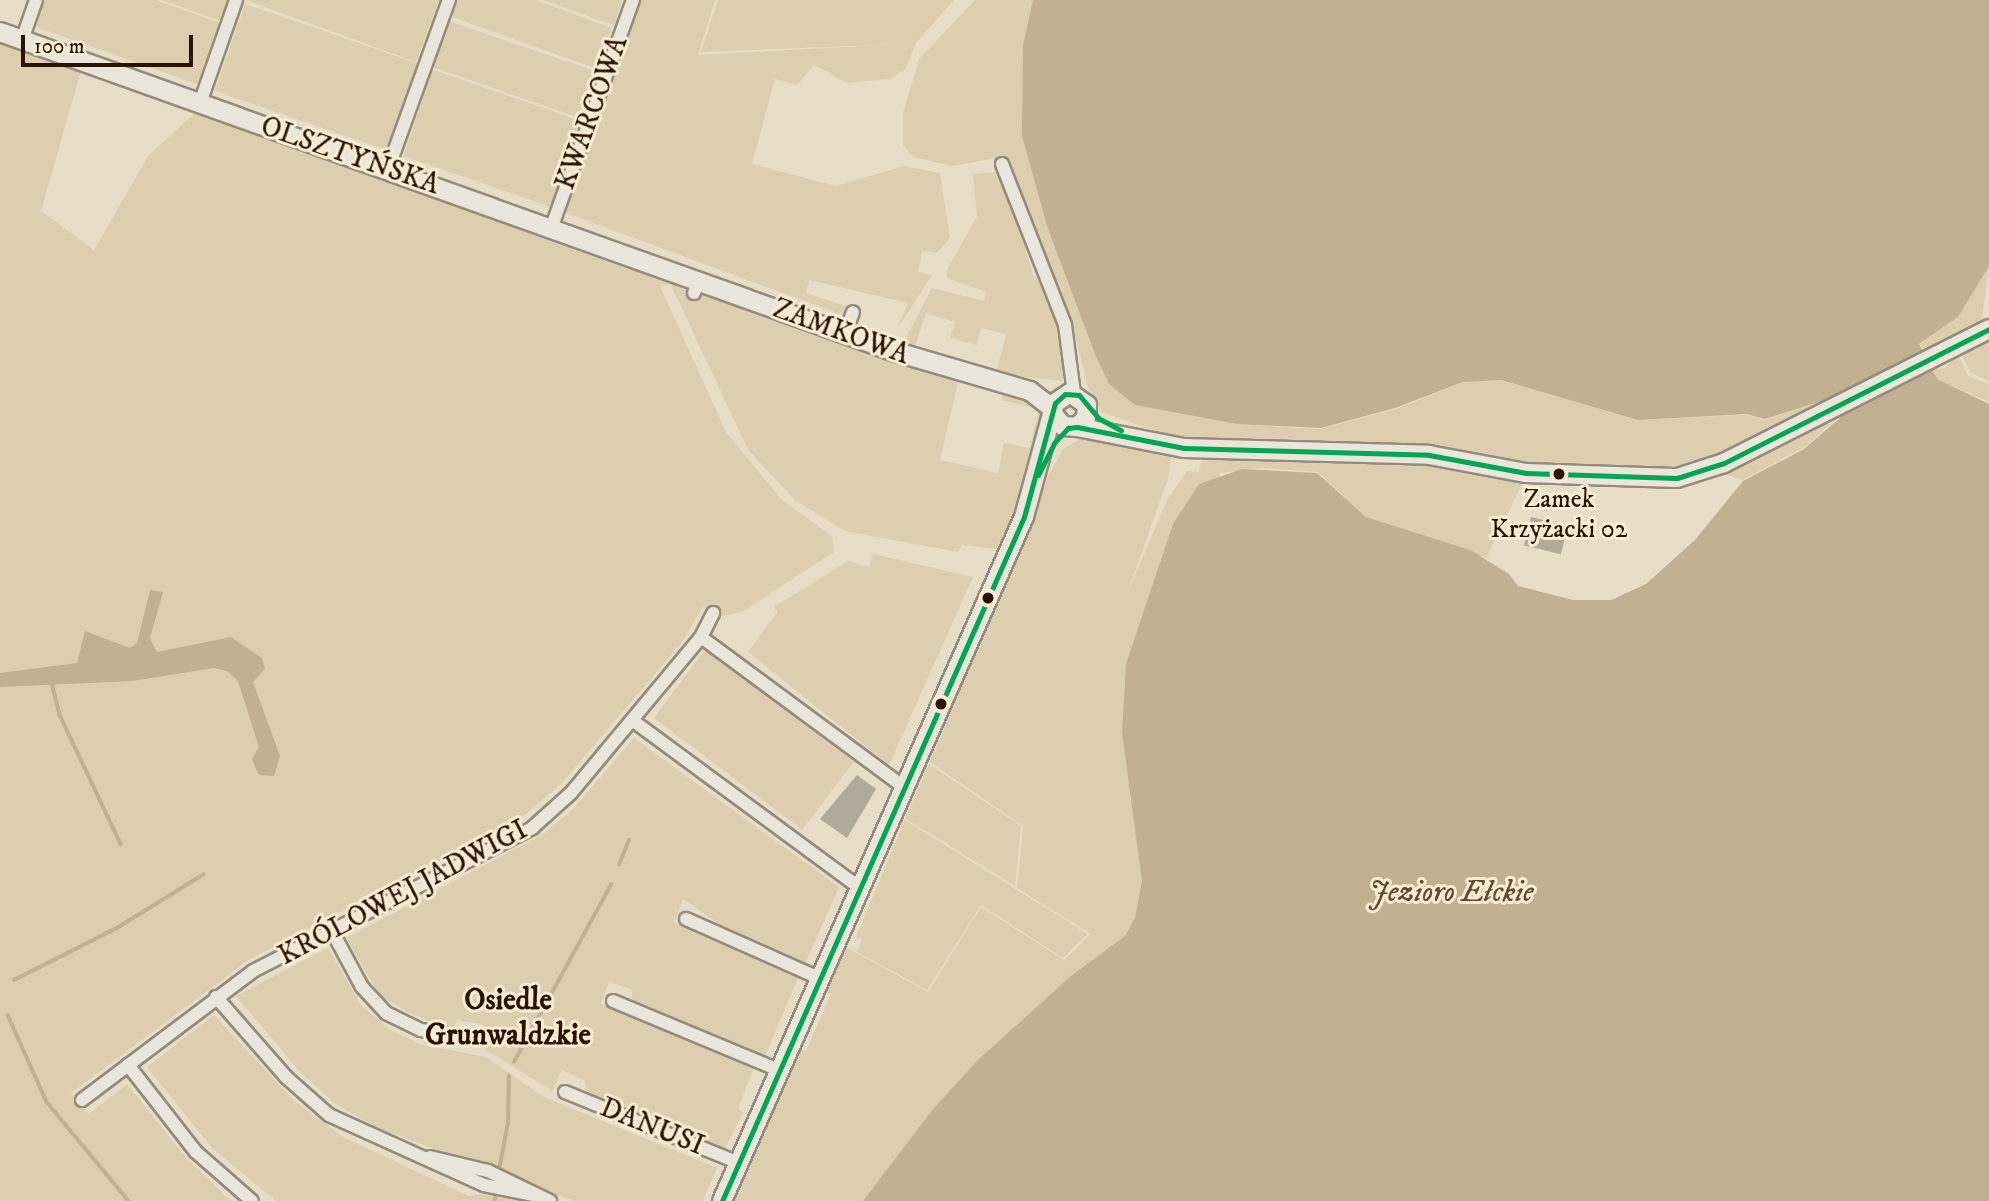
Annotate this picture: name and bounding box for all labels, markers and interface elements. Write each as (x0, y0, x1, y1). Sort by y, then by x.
scale bar (24, 21, 196, 65)
street label: KWARCOWA (549, 32, 635, 194)
text: 100 m (34, 34, 85, 60)
street label: OLSZTYŃSKA (256, 110, 444, 202)
street label: ZAMKOWA (768, 292, 914, 372)
marker: Zamek Krzyżacki 02 (1552, 467, 1566, 481)
place label: Zamek Krzyżacki 02 (1491, 484, 1627, 546)
unlabelled marker (981, 591, 995, 605)
unlabelled marker (934, 697, 948, 711)
street label: KRÓLOWEJ JADWIGI (273, 813, 533, 973)
water label: Jezioro Ełckie (1369, 875, 1533, 911)
district label: Osiedle Grunwaldzkie (425, 983, 591, 1054)
street label: DANUSI (595, 1091, 709, 1163)

